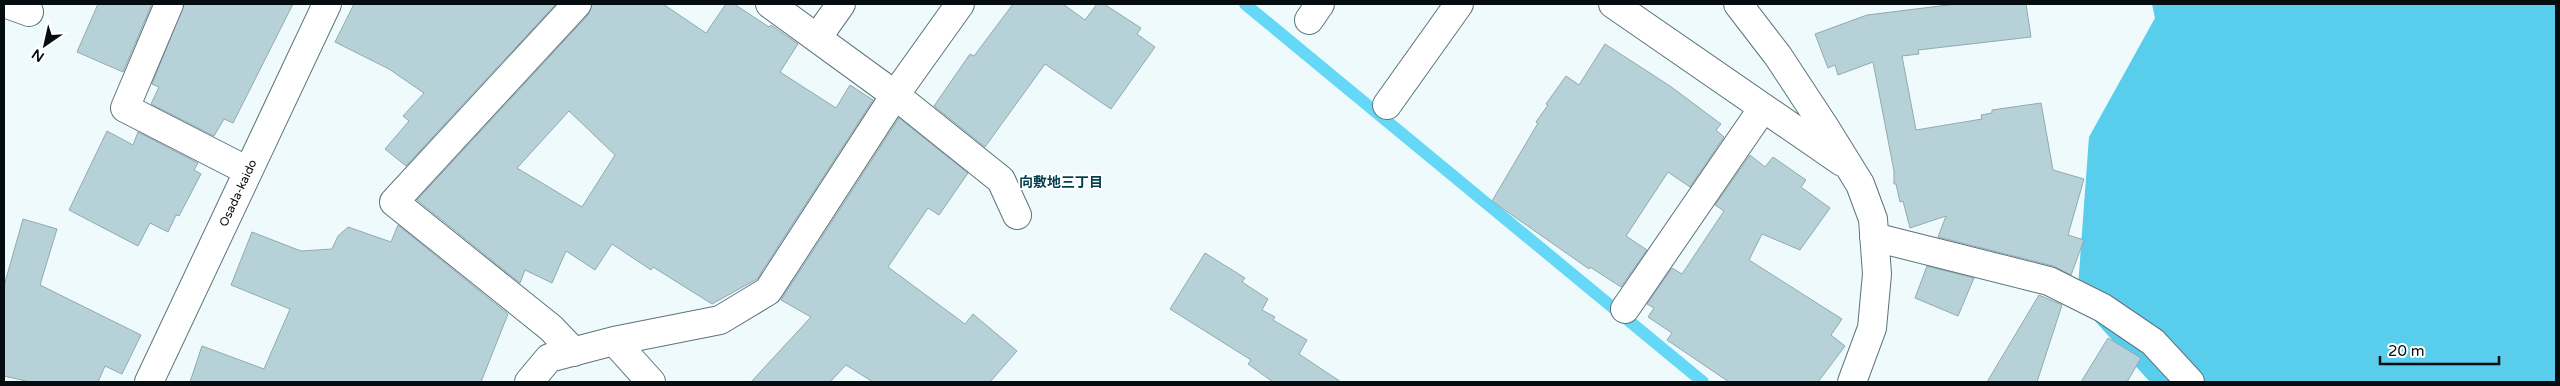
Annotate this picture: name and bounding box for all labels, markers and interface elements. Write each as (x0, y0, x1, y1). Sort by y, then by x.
north arrow (20, 20, 70, 70)
text: N (29, 45, 47, 66)
street label: Osada-kaido (216, 157, 260, 229)
district label: 向敷地三丁目 (1019, 174, 1103, 191)
scale bar (2380, 334, 2499, 366)
text: 20 m (2388, 342, 2425, 360)

